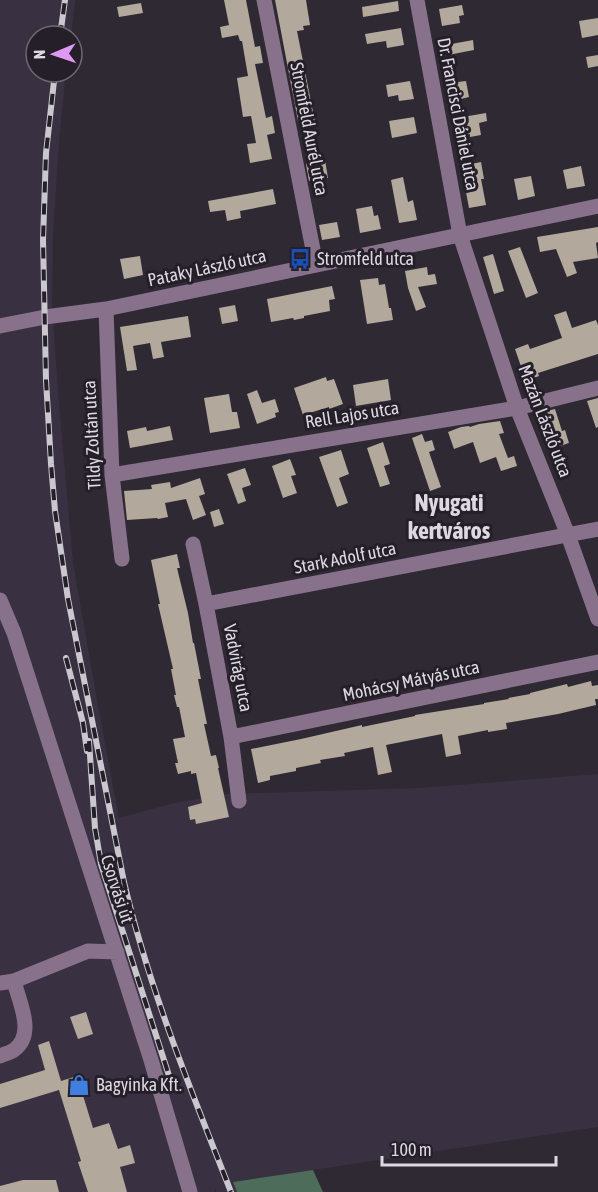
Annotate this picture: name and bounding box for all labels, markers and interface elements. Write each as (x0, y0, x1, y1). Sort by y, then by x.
north arrow (24, 24, 84, 84)
street label: Dr. Francisci Dániel utca (433, 36, 484, 192)
text: N (30, 49, 48, 60)
street label: Stromfeld Aurél utca (286, 61, 333, 197)
street label: Pataky László utca (146, 245, 268, 290)
bus stop icon: Stromfeld utca (288, 247, 312, 271)
place label: Stromfeld utca (317, 248, 414, 269)
street label: Mazán László utca (514, 362, 577, 480)
street label: Tildy Zoltán utca (78, 380, 105, 490)
street label: Rell Lajos utca (304, 397, 400, 432)
district label: Nyugati kertváros (408, 489, 491, 544)
street label: Stark Adolf utca (292, 537, 398, 578)
street label: Vadvirág utca (220, 622, 257, 714)
street label: Mohácsy Mátyás utca (341, 656, 481, 705)
street label: Csorvási út (97, 852, 138, 926)
shop icon: Bagyinka Kft. (67, 1073, 91, 1097)
place label: Bagyinka Kft. (96, 1074, 182, 1095)
scale bar (382, 1129, 556, 1167)
text: 100 m (391, 1139, 432, 1160)

